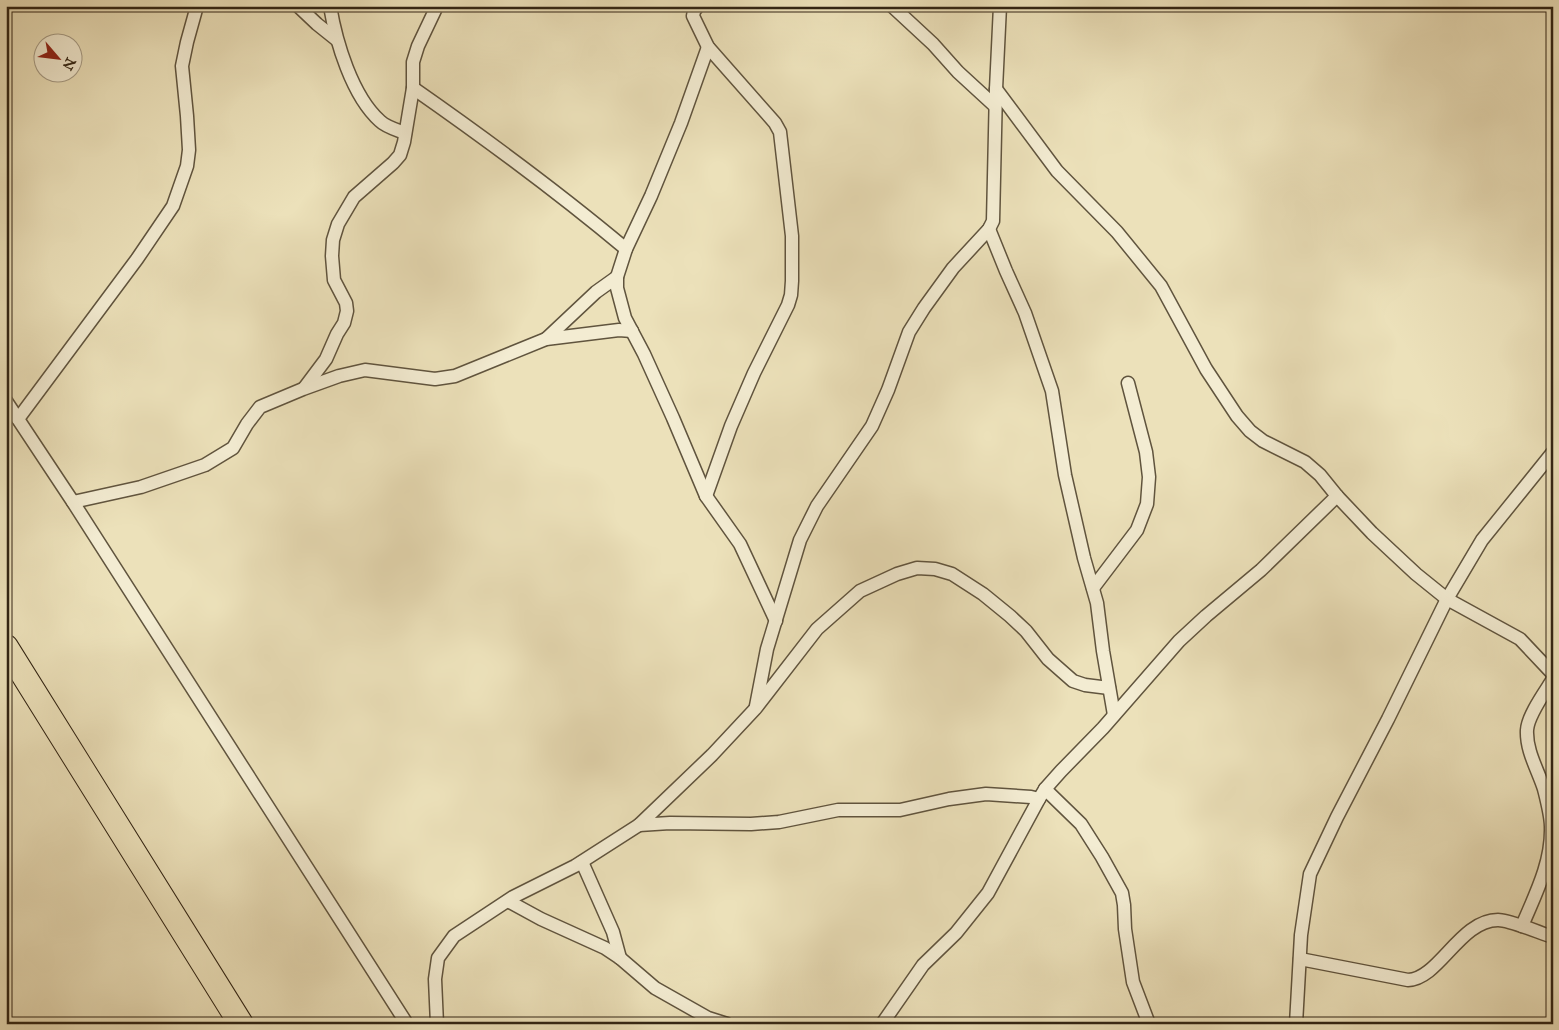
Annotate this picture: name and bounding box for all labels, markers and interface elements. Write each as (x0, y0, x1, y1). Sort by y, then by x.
north arrow (32, 32, 82, 82)
text: N (59, 55, 79, 73)

